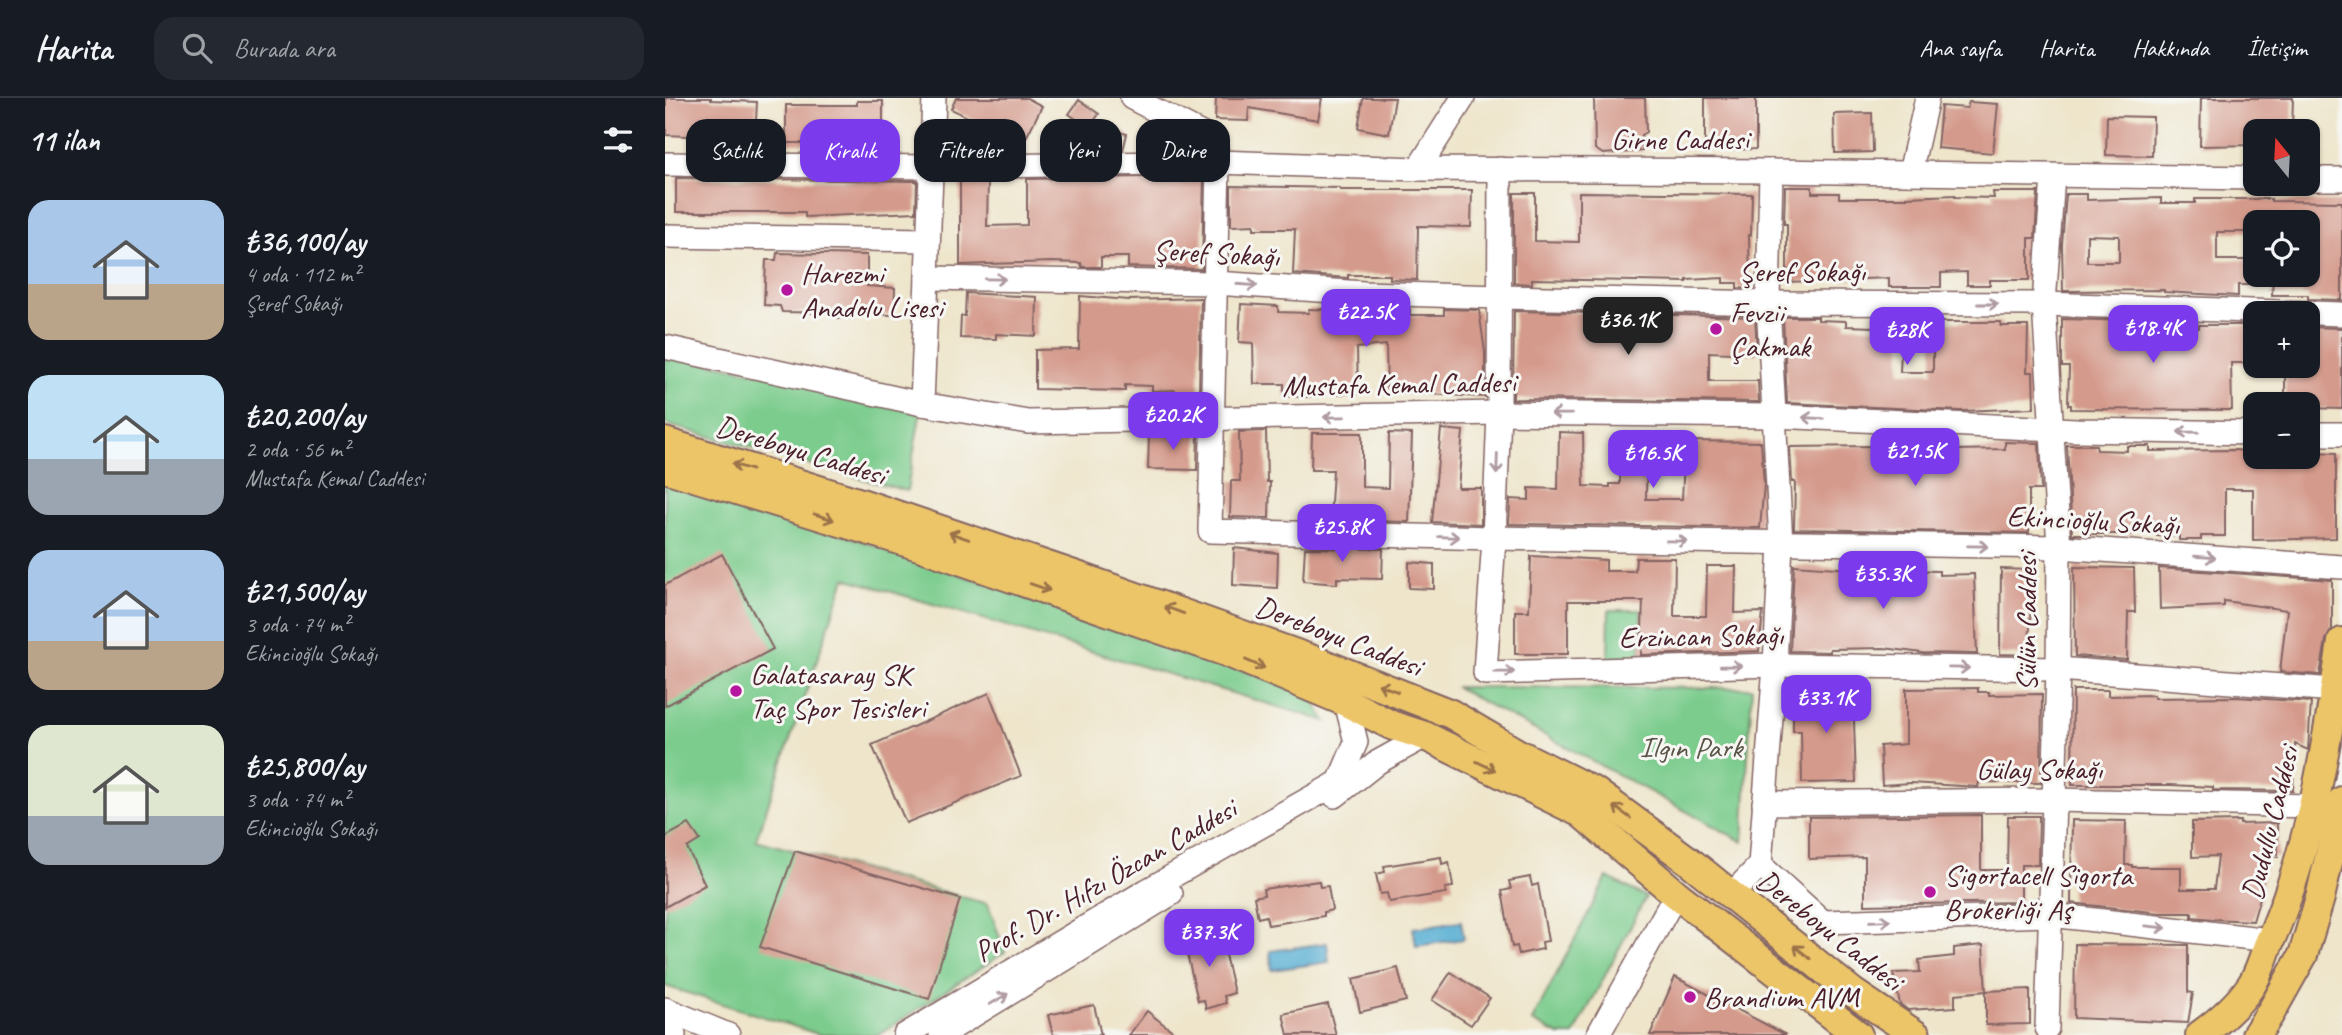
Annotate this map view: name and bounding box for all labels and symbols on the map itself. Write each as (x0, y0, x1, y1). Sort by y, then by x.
north arrow (2243, 119, 2321, 196)
street label: Girne Caddesi (1611, 120, 1752, 158)
street label: Şeref Sokağı (1152, 231, 1281, 275)
street label: Şeref Sokağı (1739, 252, 1867, 290)
place label: Harezmi Anadolu Lisesi (801, 254, 946, 326)
one-way arrow (983, 272, 1006, 286)
one-way arrow (1235, 279, 1258, 292)
marker: Harezmi Anadolu Lisesi (779, 282, 795, 298)
pin: ₺22.5K (1309, 289, 1423, 349)
place label: Fevzii Çakmak (1730, 293, 1812, 365)
one-way arrow (1977, 297, 2000, 310)
pin: ₺36.1K (1571, 298, 1685, 357)
pin: ₺18.4K (2096, 306, 2210, 365)
pin: ₺28K (1866, 308, 1948, 367)
marker: Fevzii Çakmak (1708, 321, 1724, 337)
street label: Mustafa Kemal Caddesi (1282, 363, 1519, 405)
pin: ₺20.2K (1116, 392, 1230, 452)
street label: Dereboyu Caddesi (712, 406, 894, 495)
one-way arrow (1550, 407, 1573, 421)
one-way arrow (1323, 410, 1346, 424)
one-way arrow (1802, 411, 1825, 424)
one-way arrow (2176, 425, 2199, 438)
pin: ₺21.5K (1858, 428, 1972, 488)
pin: ₺16.5K (1596, 430, 1710, 490)
one-way arrow (1490, 452, 1504, 475)
one-way arrow (732, 459, 754, 472)
street label: Ekincioğlu Sokağı (2006, 497, 2181, 544)
pin: ₺25.8K (1285, 504, 1399, 564)
one-way arrow (813, 511, 835, 524)
one-way arrow (948, 529, 970, 542)
one-way arrow (1438, 530, 1461, 544)
one-way arrow (1665, 534, 1688, 548)
one-way arrow (1966, 539, 1989, 553)
street label: Sülün Caddesi (2007, 549, 2045, 692)
one-way arrow (2193, 551, 2216, 564)
pin: ₺35.3K (1826, 552, 1940, 611)
one-way arrow (1029, 582, 1051, 594)
street label: Dereboyu Caddesi (1250, 587, 1431, 686)
one-way arrow (1164, 603, 1186, 615)
street label: Erzincan Sokağı (1619, 616, 1785, 656)
place label: Galatasaray SK Taç Spor Tesisleri (750, 655, 929, 727)
one-way arrow (1243, 658, 1265, 671)
one-way arrow (1719, 660, 1742, 673)
one-way arrow (1947, 661, 1970, 675)
one-way arrow (1492, 666, 1515, 679)
pin: ₺33.1K (1769, 676, 1883, 735)
one-way arrow (1377, 681, 1399, 694)
marker: Galatasaray SK Taç Spor Tesisleri (728, 683, 744, 699)
park label: Ilgın Park (1640, 728, 1744, 766)
street label: Dudullu Caddesi (2233, 739, 2308, 903)
street label: Gülay Sokağı (1976, 750, 2103, 788)
one-way arrow (1475, 760, 1496, 774)
street label: Prof. Dr. Hıfzı Özcan Caddesi (967, 788, 1246, 971)
one-way arrow (1613, 805, 1632, 820)
place label: Sigortacell Sigorta Brokerliği Aş (1944, 856, 2134, 928)
street label: Dereboyu Caddesi (1749, 861, 1914, 1001)
marker: Sigortacell Sigorta Brokerliği Aş (1922, 884, 1938, 900)
pin: ₺37.3K (1152, 910, 1266, 969)
one-way arrow (1868, 914, 1891, 927)
one-way arrow (2144, 921, 2167, 934)
one-way arrow (1793, 944, 1811, 960)
place label: Brandium AVM (1704, 978, 1861, 1016)
marker: Brandium AVM (1682, 989, 1698, 1005)
one-way arrow (988, 992, 1008, 1006)

